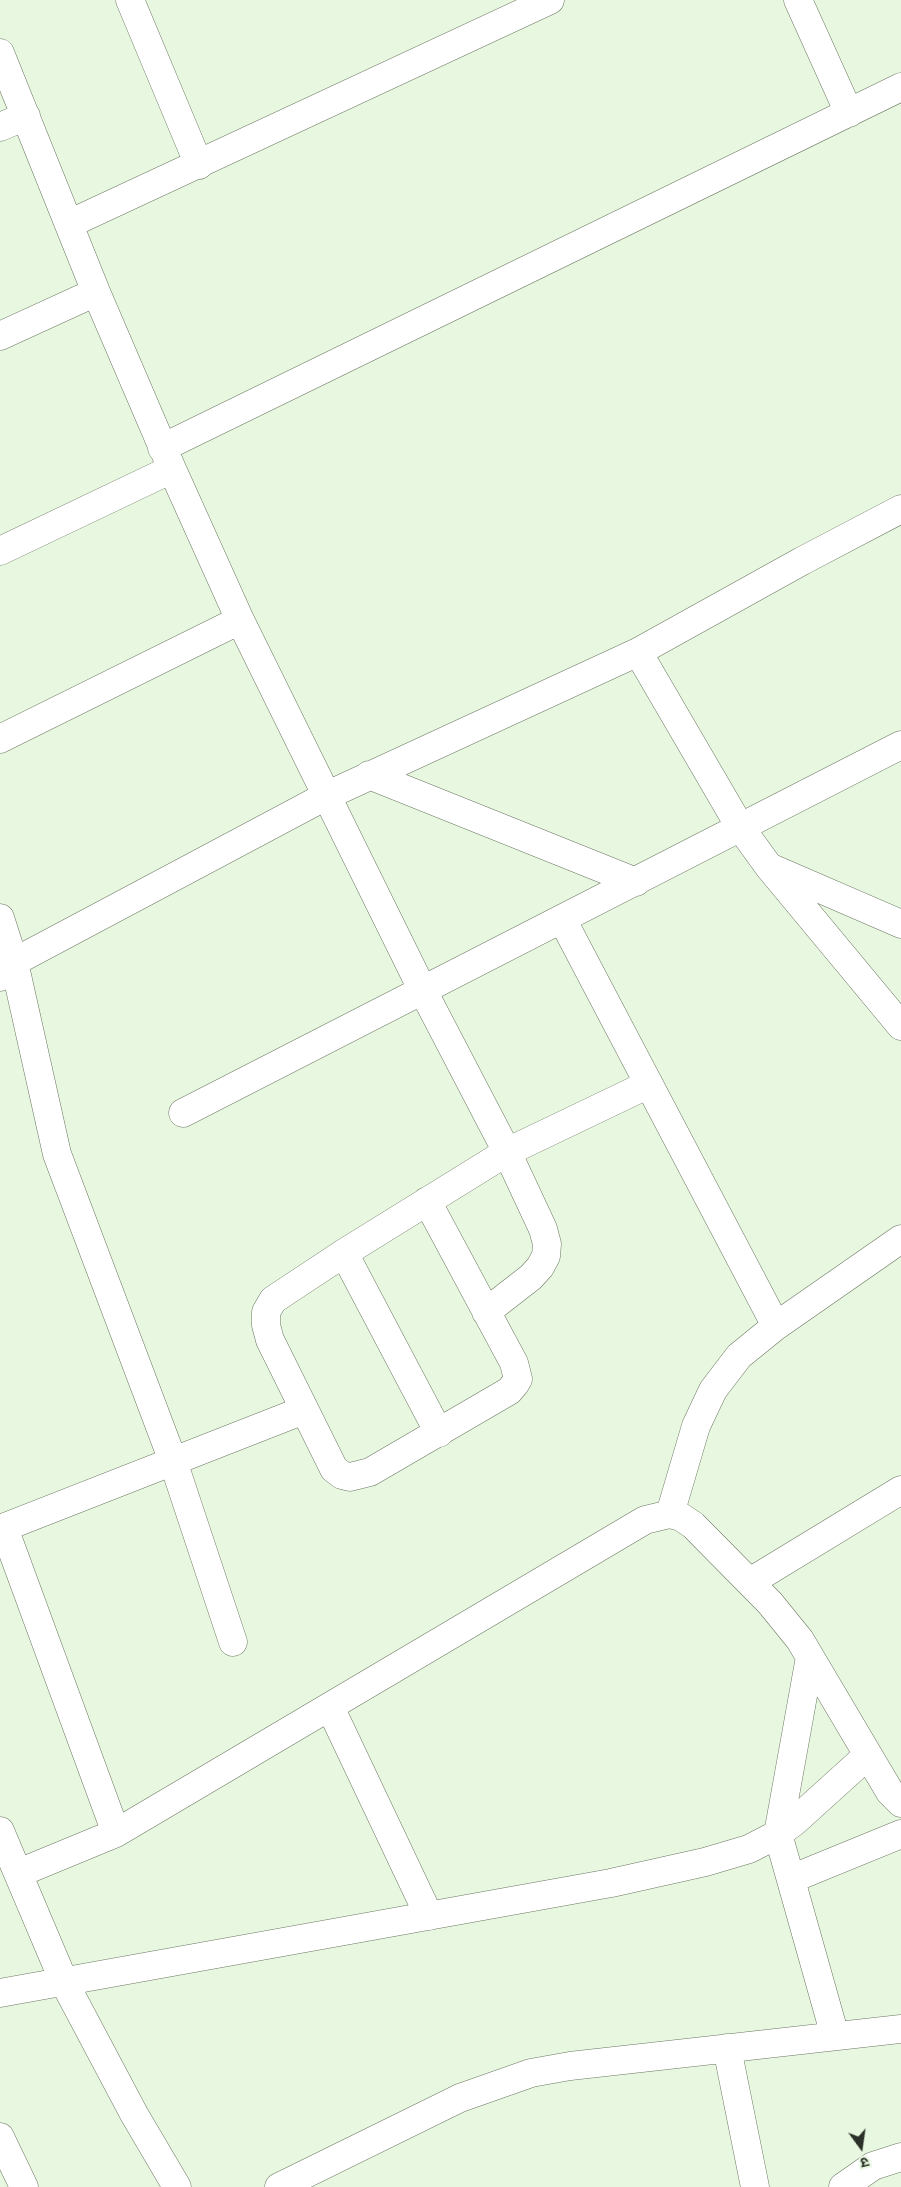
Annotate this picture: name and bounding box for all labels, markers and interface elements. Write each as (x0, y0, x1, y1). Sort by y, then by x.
north arrow (836, 2122, 886, 2172)
text: उ (858, 2151, 871, 2172)

